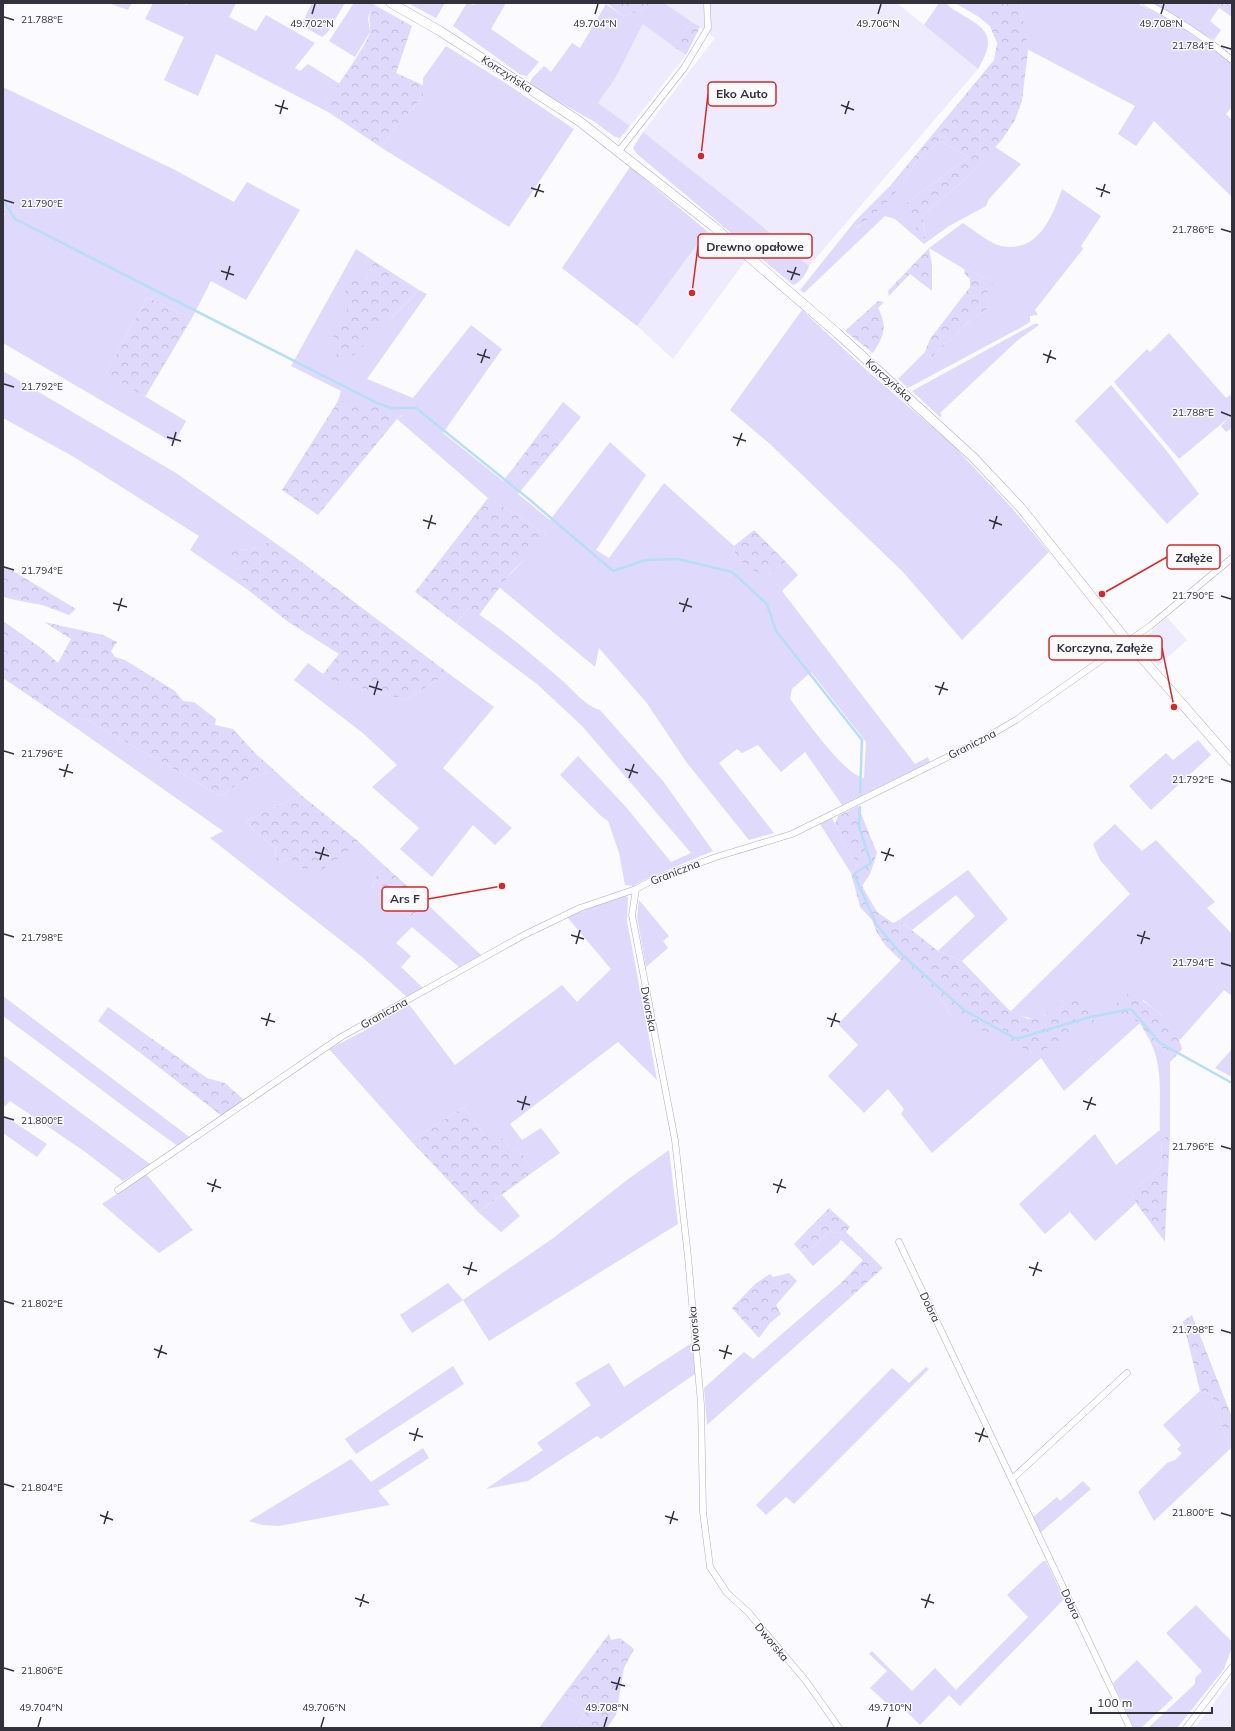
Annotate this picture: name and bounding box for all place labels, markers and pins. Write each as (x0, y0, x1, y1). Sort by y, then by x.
callout: Eko Auto (708, 82, 776, 106)
callout: Drewno opałowe (698, 234, 812, 258)
callout: Załęże (1167, 545, 1220, 569)
callout: Korczyna, Załęże (1049, 636, 1162, 660)
callout: Ars F (382, 887, 428, 911)

